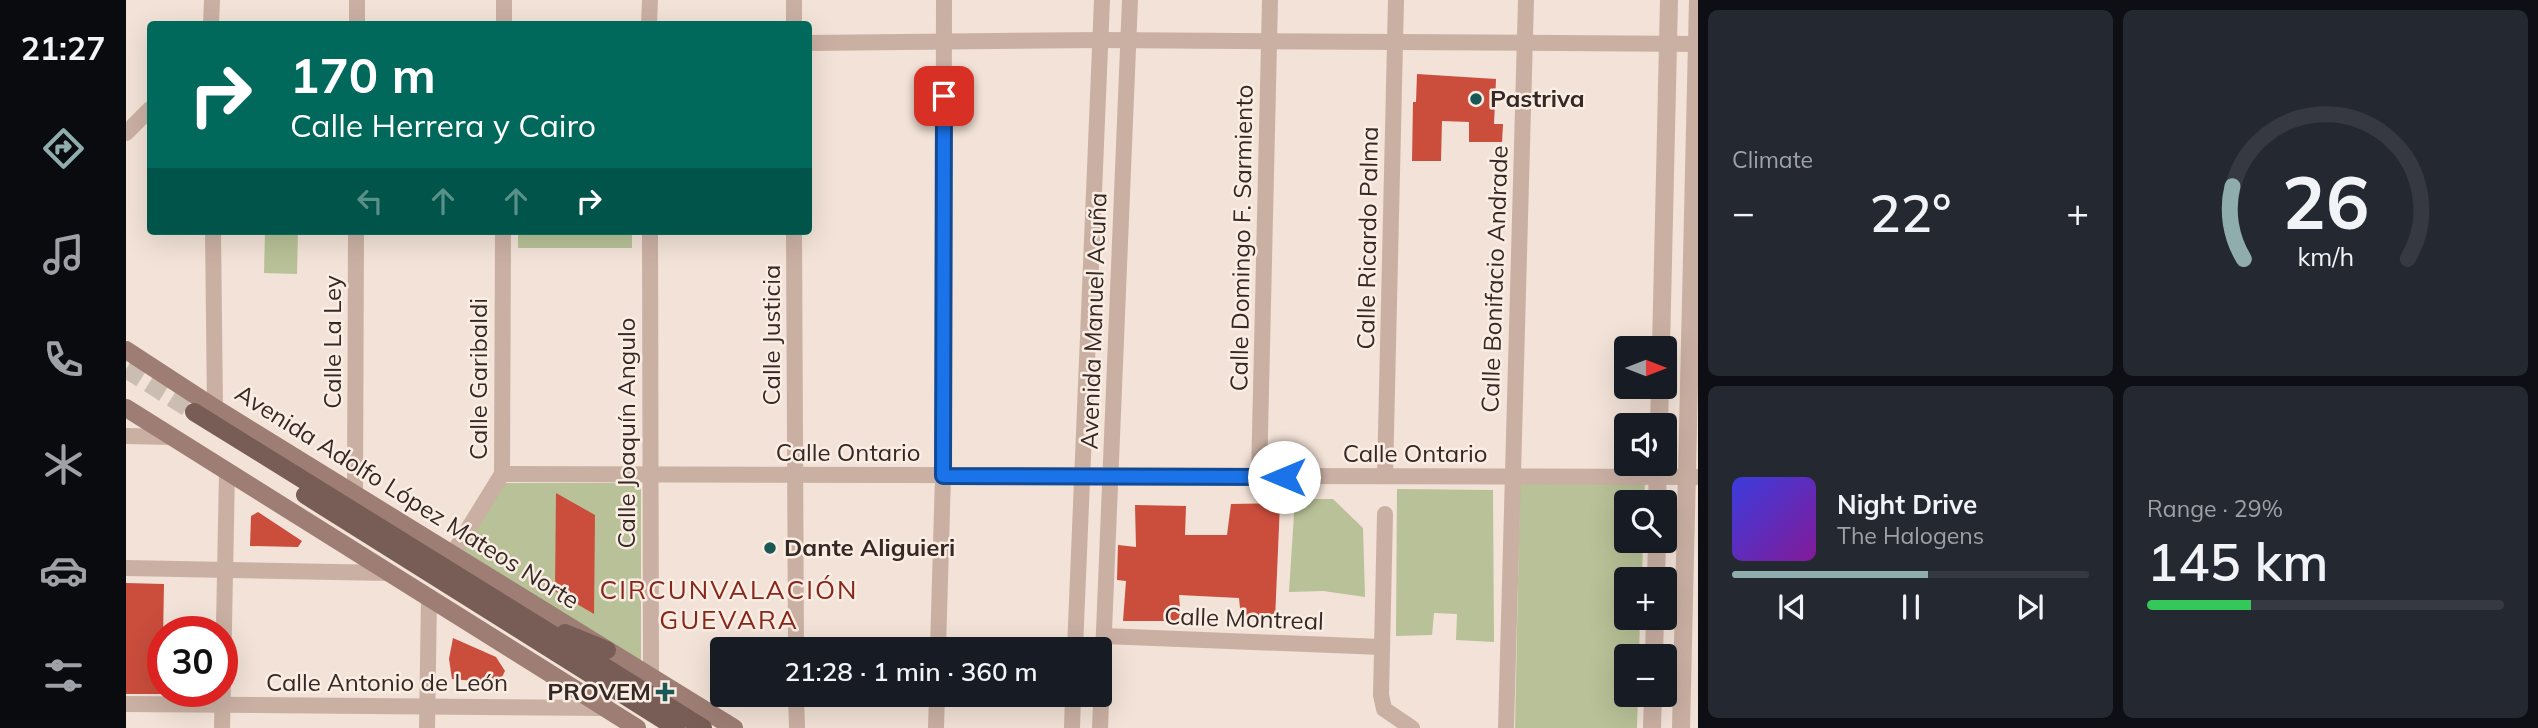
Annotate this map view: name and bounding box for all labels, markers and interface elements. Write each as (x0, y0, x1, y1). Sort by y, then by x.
text: 21:27 (21, 28, 105, 68)
text: 170 m (290, 44, 436, 105)
icon: right (175, 49, 266, 140)
pin (914, 66, 974, 126)
icon: arrive (925, 77, 963, 115)
place label: Pastriva (1490, 83, 1585, 113)
street label: Calle Domingo F. Sarmiento (1223, 84, 1259, 392)
marker: Pastriva (1468, 91, 1484, 107)
text: Calle Herrera y Cairo (290, 105, 596, 145)
icon: directions (39, 124, 88, 173)
street label: Calle Ricardo Palma (1350, 126, 1384, 350)
street label: Calle Bonifacio Andrade (1474, 145, 1514, 413)
text: Climate (1732, 145, 1813, 174)
text: 26 (2282, 156, 2369, 247)
text: 22° (1870, 180, 1951, 245)
icon: left (351, 182, 389, 220)
icon: ahead (424, 182, 462, 220)
icon: ahead (497, 182, 535, 220)
icon: right (570, 182, 608, 220)
text: − (1732, 188, 1755, 236)
text: + (2066, 188, 2089, 236)
street label: Avenida Manuel Acuña (1074, 192, 1112, 450)
icon: music (39, 230, 88, 279)
text: km/h (2297, 241, 2354, 272)
street label: Calle Justicia (756, 265, 786, 405)
street label: Calle La Ley (317, 275, 347, 409)
street label: Calle Garibaldi (463, 298, 493, 460)
street label: Calle Joaquín Angulo (611, 318, 641, 548)
icon: phone (39, 335, 88, 384)
north arrow (1614, 336, 1676, 399)
map controls (1614, 336, 1677, 707)
street label: Avenida Adolfo López Mateos Norte (230, 377, 585, 615)
button: sound (1614, 413, 1677, 476)
street label: Calle Ontario (776, 437, 920, 467)
street label: Calle Ontario (1343, 438, 1487, 468)
icon: climate (39, 440, 88, 489)
position arrow (1247, 440, 1321, 514)
text: Night Drive (1837, 488, 1977, 521)
button: search (1614, 490, 1677, 553)
text: Range · 29% (2147, 494, 2283, 523)
text: The Halogens (1837, 521, 1984, 550)
text: 145 km (2147, 529, 2328, 594)
place label: Dante Aliguieri (784, 532, 955, 562)
marker: Dante Aliguieri (762, 540, 778, 556)
icon: car (39, 546, 88, 595)
button: + (1614, 567, 1677, 630)
district label: CIRCUNVALACIÓN GUEVARA (600, 573, 858, 636)
icon: previous (1773, 588, 1811, 626)
icon: pause (1892, 588, 1930, 626)
icon: next (2011, 588, 2049, 626)
street label: Calle Montreal (1164, 600, 1324, 636)
speed limit sign: 30 (147, 616, 238, 707)
button: − (1614, 644, 1677, 707)
icon: filters (39, 651, 88, 700)
text: 21:28 · 1 min · 360 m (784, 655, 1038, 688)
street label: Calle Antonio de León (266, 667, 508, 697)
place label: PROVEM (547, 676, 651, 706)
marker: PROVEM (657, 684, 673, 700)

